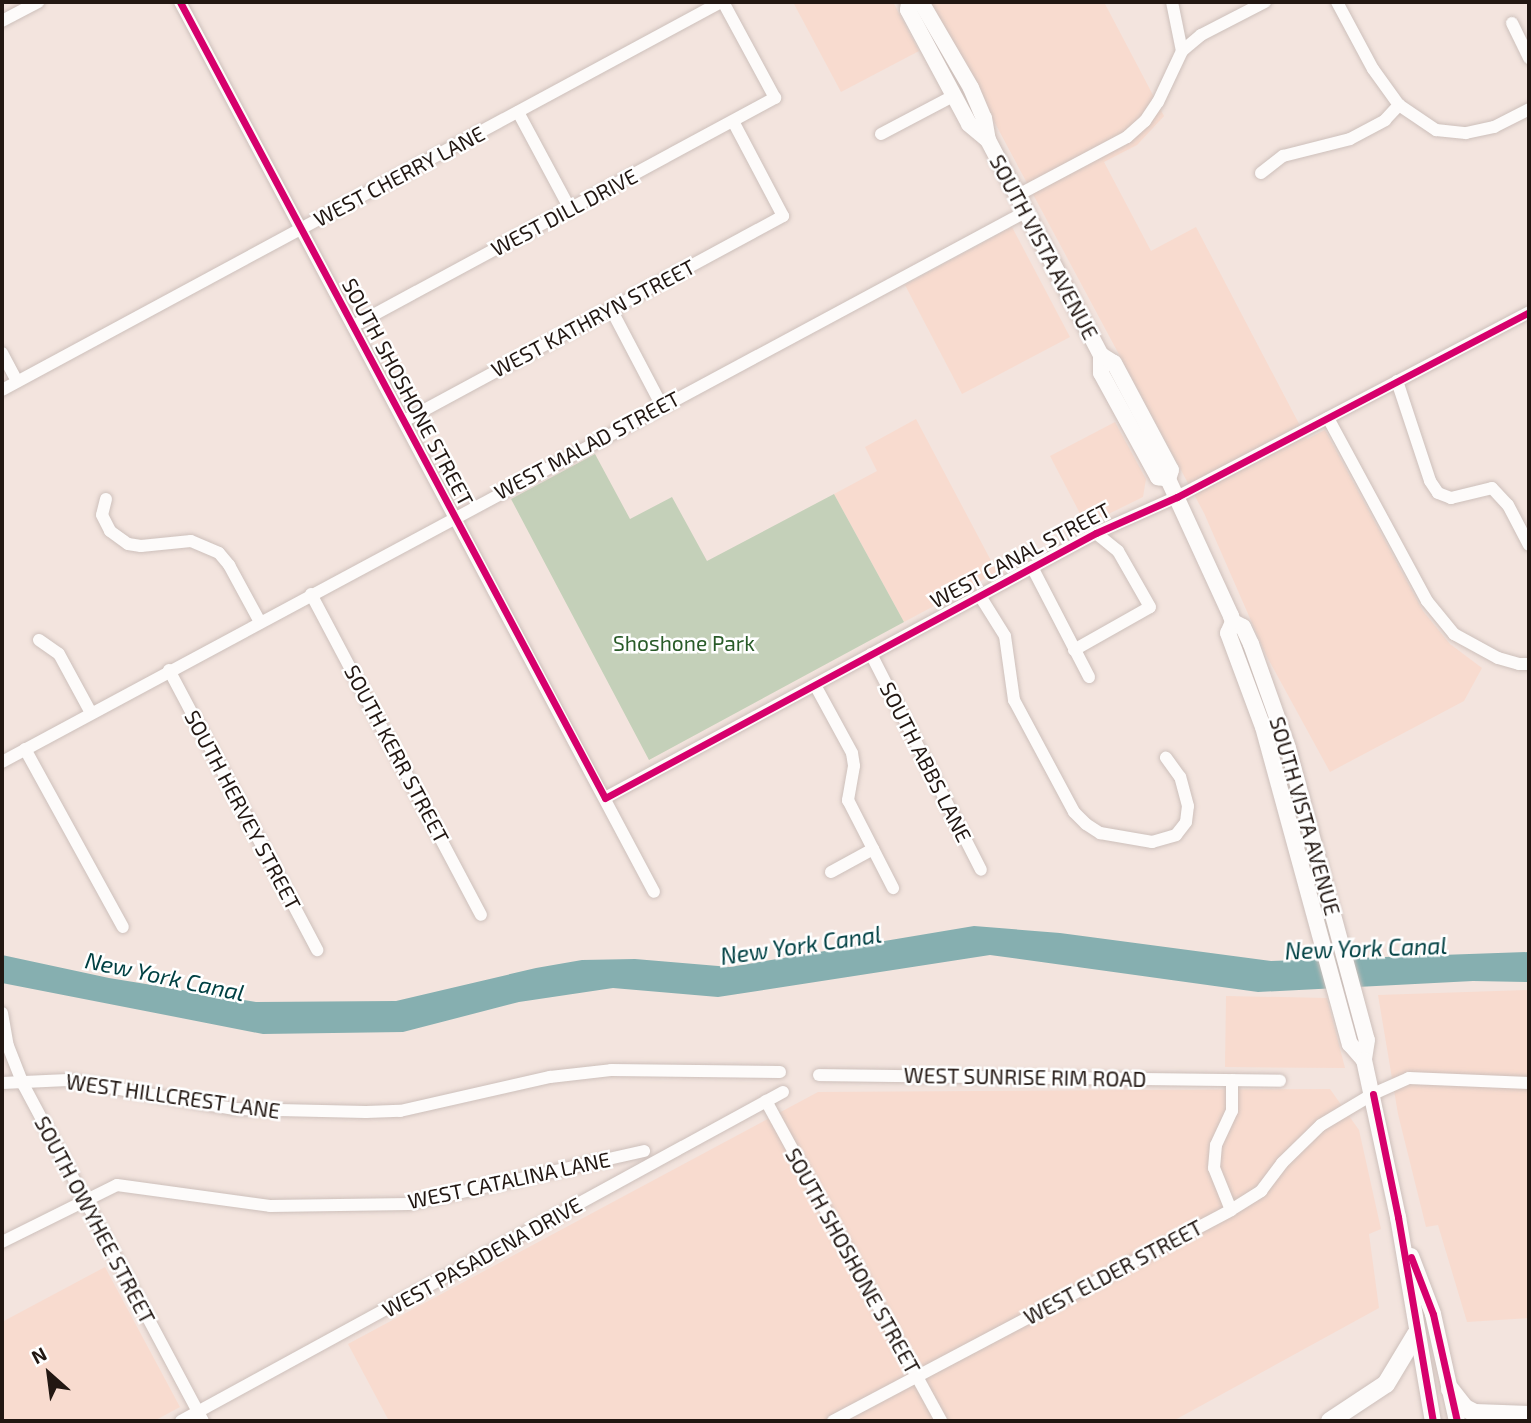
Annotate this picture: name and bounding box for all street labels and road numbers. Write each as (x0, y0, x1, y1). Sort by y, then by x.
street label: WEST CHERRY LANE (309, 120, 489, 232)
street label: SOUTH VISTA AVENUE (984, 150, 1104, 344)
street label: WEST DILL DRIVE (486, 163, 642, 261)
street label: WEST KATHRYN STREET (487, 253, 699, 383)
street label: SOUTH SHOSHONE STREET (337, 274, 479, 510)
street label: WEST MALAD STREET (490, 385, 684, 505)
street label: WEST CANAL STREET (925, 497, 1115, 613)
street label: SOUTH KERR STREET (339, 661, 455, 847)
street label: SOUTH ABBS LANE (875, 678, 977, 846)
street label: SOUTH HERVEY STREET (179, 706, 307, 914)
street label: SOUTH VISTA AVENUE (1264, 713, 1346, 919)
street label: WEST SUNRISE RIM ROAD (903, 1062, 1147, 1092)
street label: WEST HILLCREST LANE (64, 1068, 282, 1124)
street label: SOUTH OWYHEE STREET (30, 1112, 160, 1328)
street label: SOUTH SHOSHONE STREET (780, 1144, 926, 1378)
street label: WEST CATALINA LANE (405, 1146, 613, 1214)
street label: WEST PASADENA DRIVE (377, 1191, 587, 1323)
street label: WEST ELDER STREET (1019, 1214, 1207, 1330)

